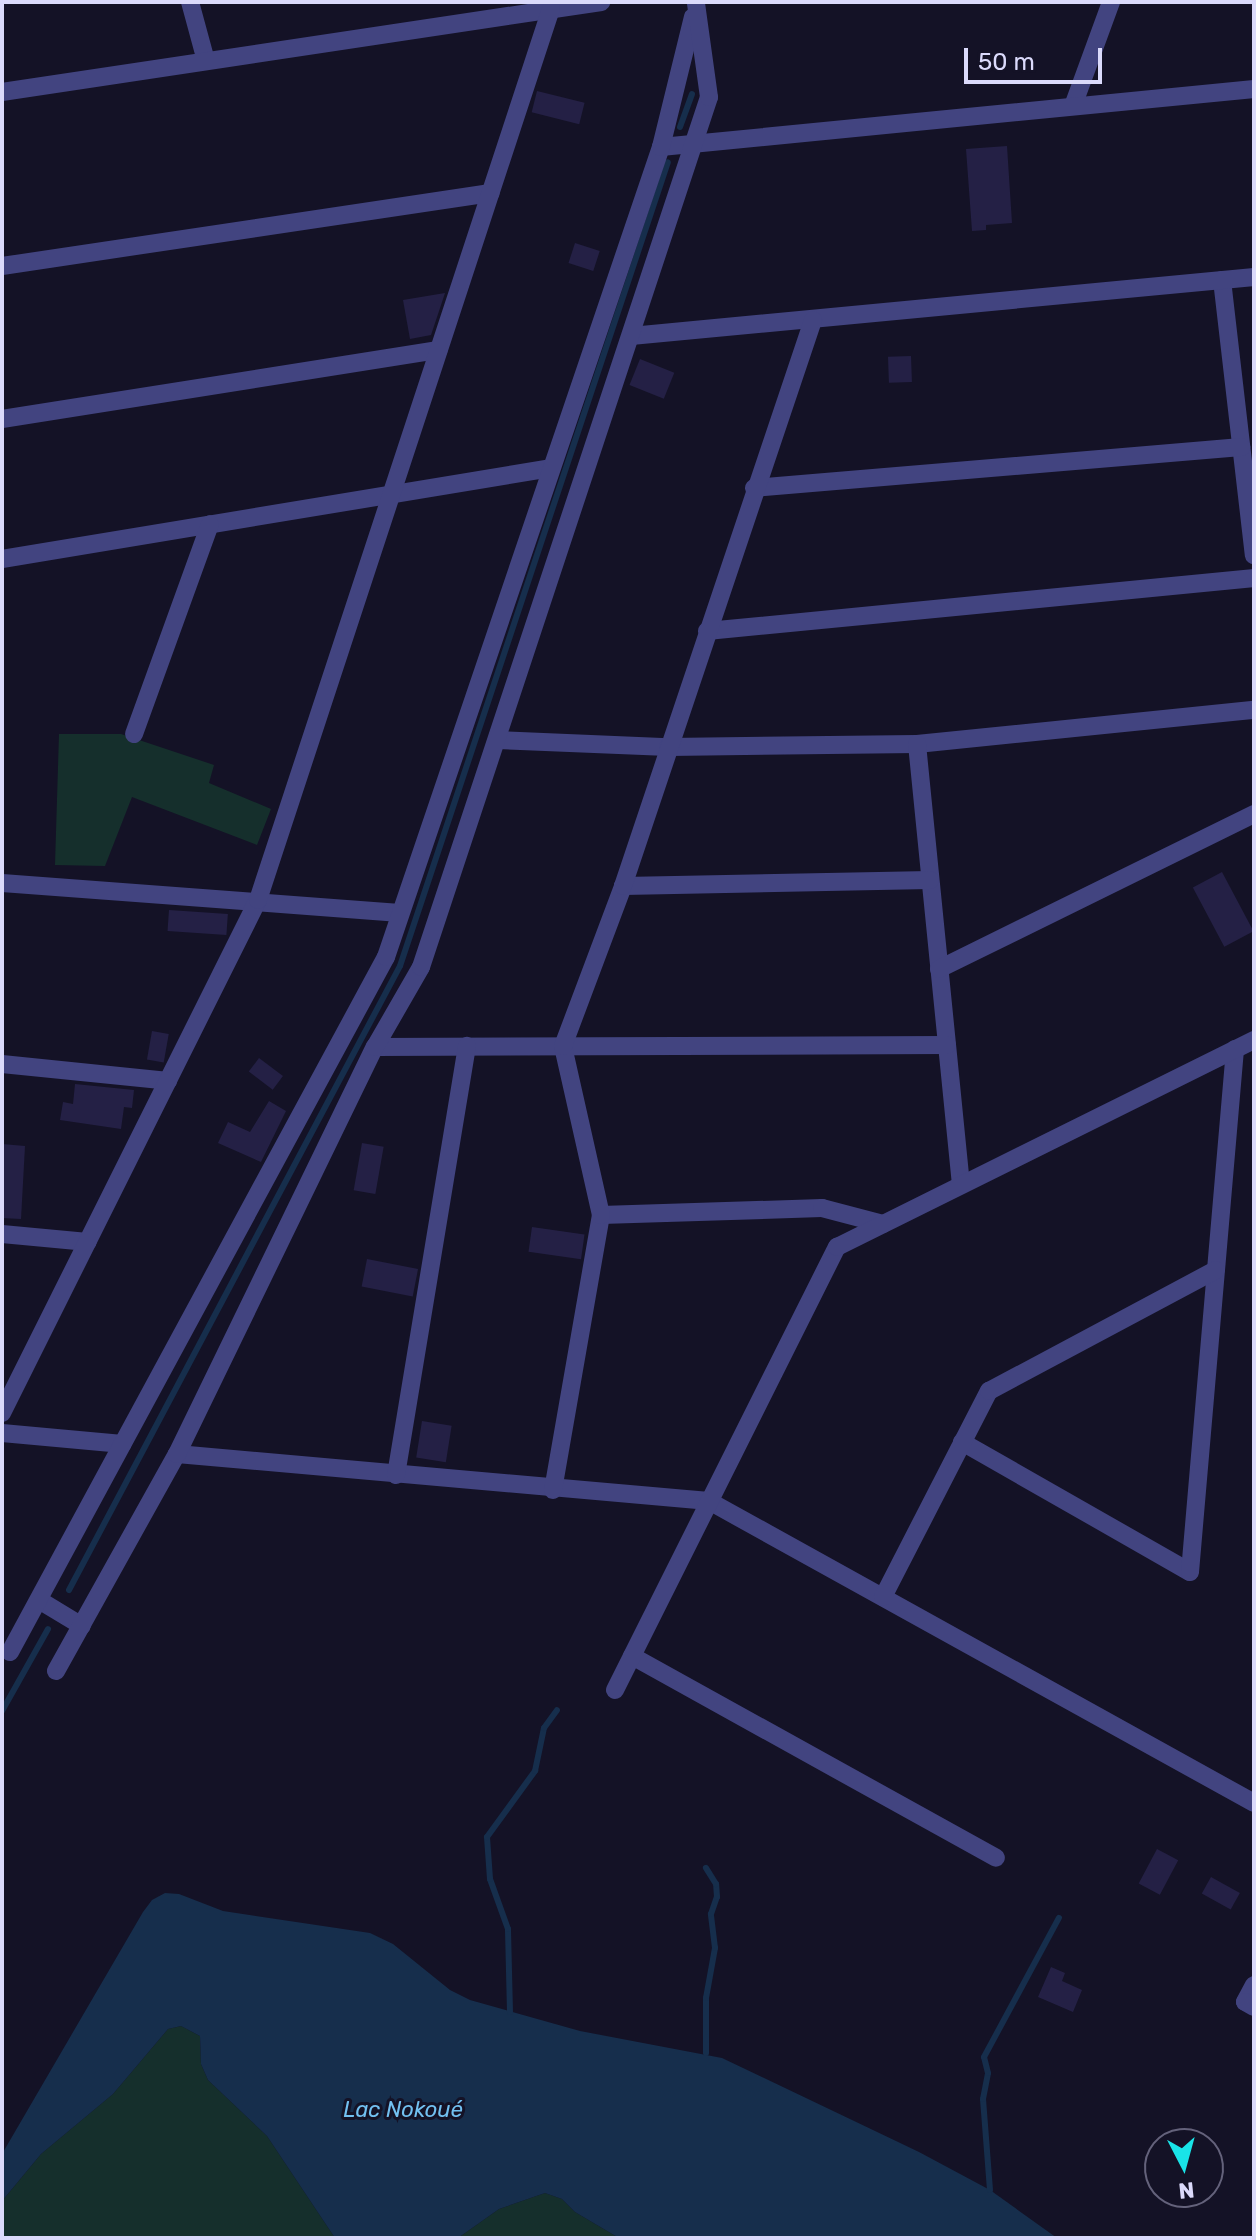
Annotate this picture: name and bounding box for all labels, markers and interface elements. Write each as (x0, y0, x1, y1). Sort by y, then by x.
scale bar (968, 32, 1106, 82)
text: 50 m (978, 48, 1035, 76)
water label: Lac Nokoué (343, 2097, 463, 2123)
north arrow (1144, 2128, 1224, 2208)
text: N (1177, 2176, 1196, 2205)

